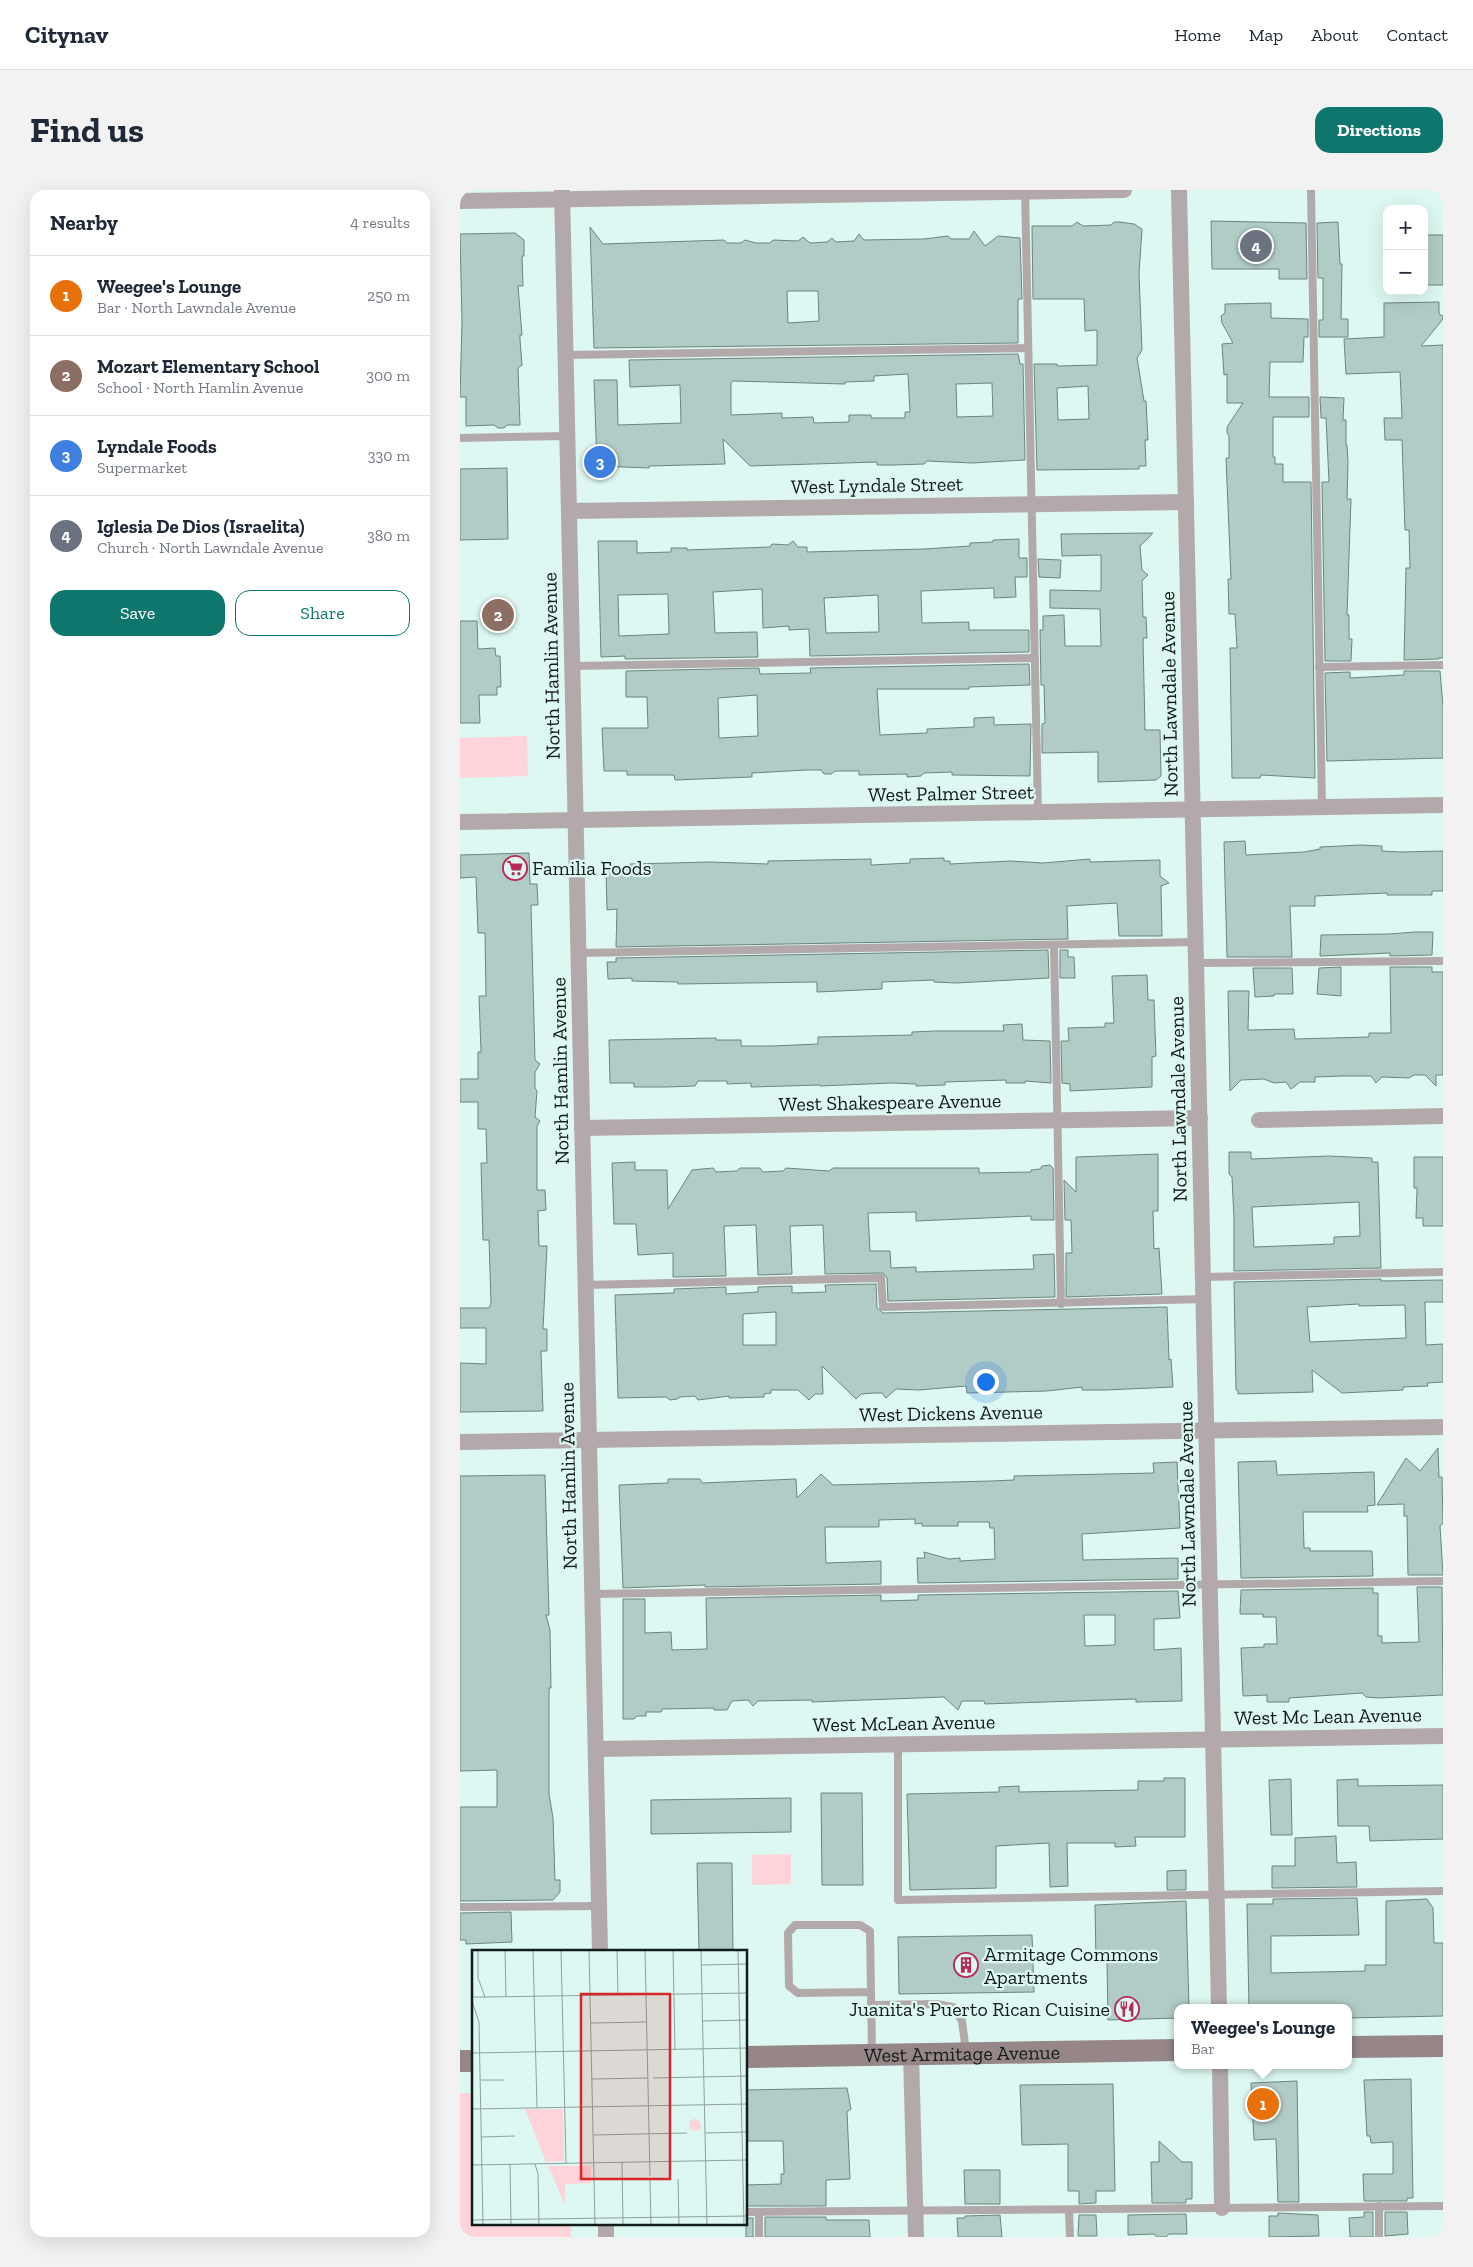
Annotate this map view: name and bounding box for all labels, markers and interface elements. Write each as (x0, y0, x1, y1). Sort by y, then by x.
text: Citynav (25, 20, 108, 49)
text: Home (1174, 24, 1221, 46)
text: Map (1249, 24, 1283, 46)
text: About (1311, 24, 1358, 46)
text: Contact (1386, 24, 1448, 46)
button: Directions (1315, 107, 1443, 153)
text: Find us (30, 109, 144, 151)
map controls (1383, 205, 1428, 295)
button: + (1383, 205, 1428, 250)
text: Nearby (50, 210, 118, 235)
text: 4 results (350, 213, 410, 232)
pin: 4 (1240, 227, 1272, 265)
button: − (1383, 250, 1428, 295)
text: Weegee's Lounge (97, 275, 241, 298)
text: 1 (63, 286, 69, 305)
text: 250 m (367, 286, 410, 305)
text: Bar · North Lawndale Avenue (97, 298, 296, 317)
text: Mozart Elementary School (97, 355, 319, 378)
text: 2 (62, 366, 70, 385)
text: 300 m (366, 366, 410, 385)
text: School · North Hamlin Avenue (97, 378, 303, 397)
text: Lyndale Foods (97, 435, 217, 458)
pin: 3 (584, 443, 616, 481)
text: 3 (62, 446, 70, 465)
text: 330 m (368, 446, 410, 465)
text: Supermarket (97, 458, 187, 477)
street label: West Lyndale Street (791, 471, 964, 499)
text: Iglesia De Dios (Israelita) (97, 515, 304, 538)
text: 4 (61, 526, 71, 545)
text: 380 m (367, 526, 410, 545)
text: Church · North Lawndale Avenue (97, 538, 323, 557)
street label: North Hamlin Avenue (537, 572, 565, 760)
button: Save (50, 590, 225, 636)
button: Share (235, 590, 410, 636)
street label: North Lawndale Avenue (1155, 591, 1183, 797)
pin: 2 (482, 596, 514, 634)
street label: West Palmer Street (868, 780, 1035, 806)
supermarket icon: Familia Foods (502, 855, 528, 881)
place label: Familia Foods (532, 856, 652, 880)
street label: North Hamlin Avenue (546, 977, 574, 1165)
street label: North Lawndale Avenue (1164, 996, 1192, 1202)
street label: West Shakespeare Avenue (778, 1088, 1002, 1116)
your location (973, 1369, 999, 1395)
street label: North Hamlin Avenue (554, 1382, 582, 1570)
street label: West Dickens Avenue (859, 1399, 1043, 1427)
street label: North Lawndale Avenue (1173, 1401, 1201, 1607)
street label: West Mc Lean Avenue (1234, 1702, 1422, 1730)
street label: West McLean Avenue (812, 1709, 996, 1737)
place label: Armitage Commons Apartments (984, 1942, 1158, 1989)
inset map (472, 1950, 748, 2224)
building icon: Armitage Commons Apartments (953, 1952, 979, 1978)
restaurant icon: Juanita's Puerto Rican Cuisine (1114, 1996, 1140, 2022)
place label: Juanita's Puerto Rican Cuisine (849, 1997, 1110, 2021)
popup (1174, 2004, 1352, 2069)
text: Weegee's Lounge (1191, 2016, 1335, 2039)
text: Bar (1191, 2039, 1215, 2058)
street label: West Armitage Avenue (864, 2040, 1060, 2067)
pin: 1 (1247, 2085, 1279, 2123)

